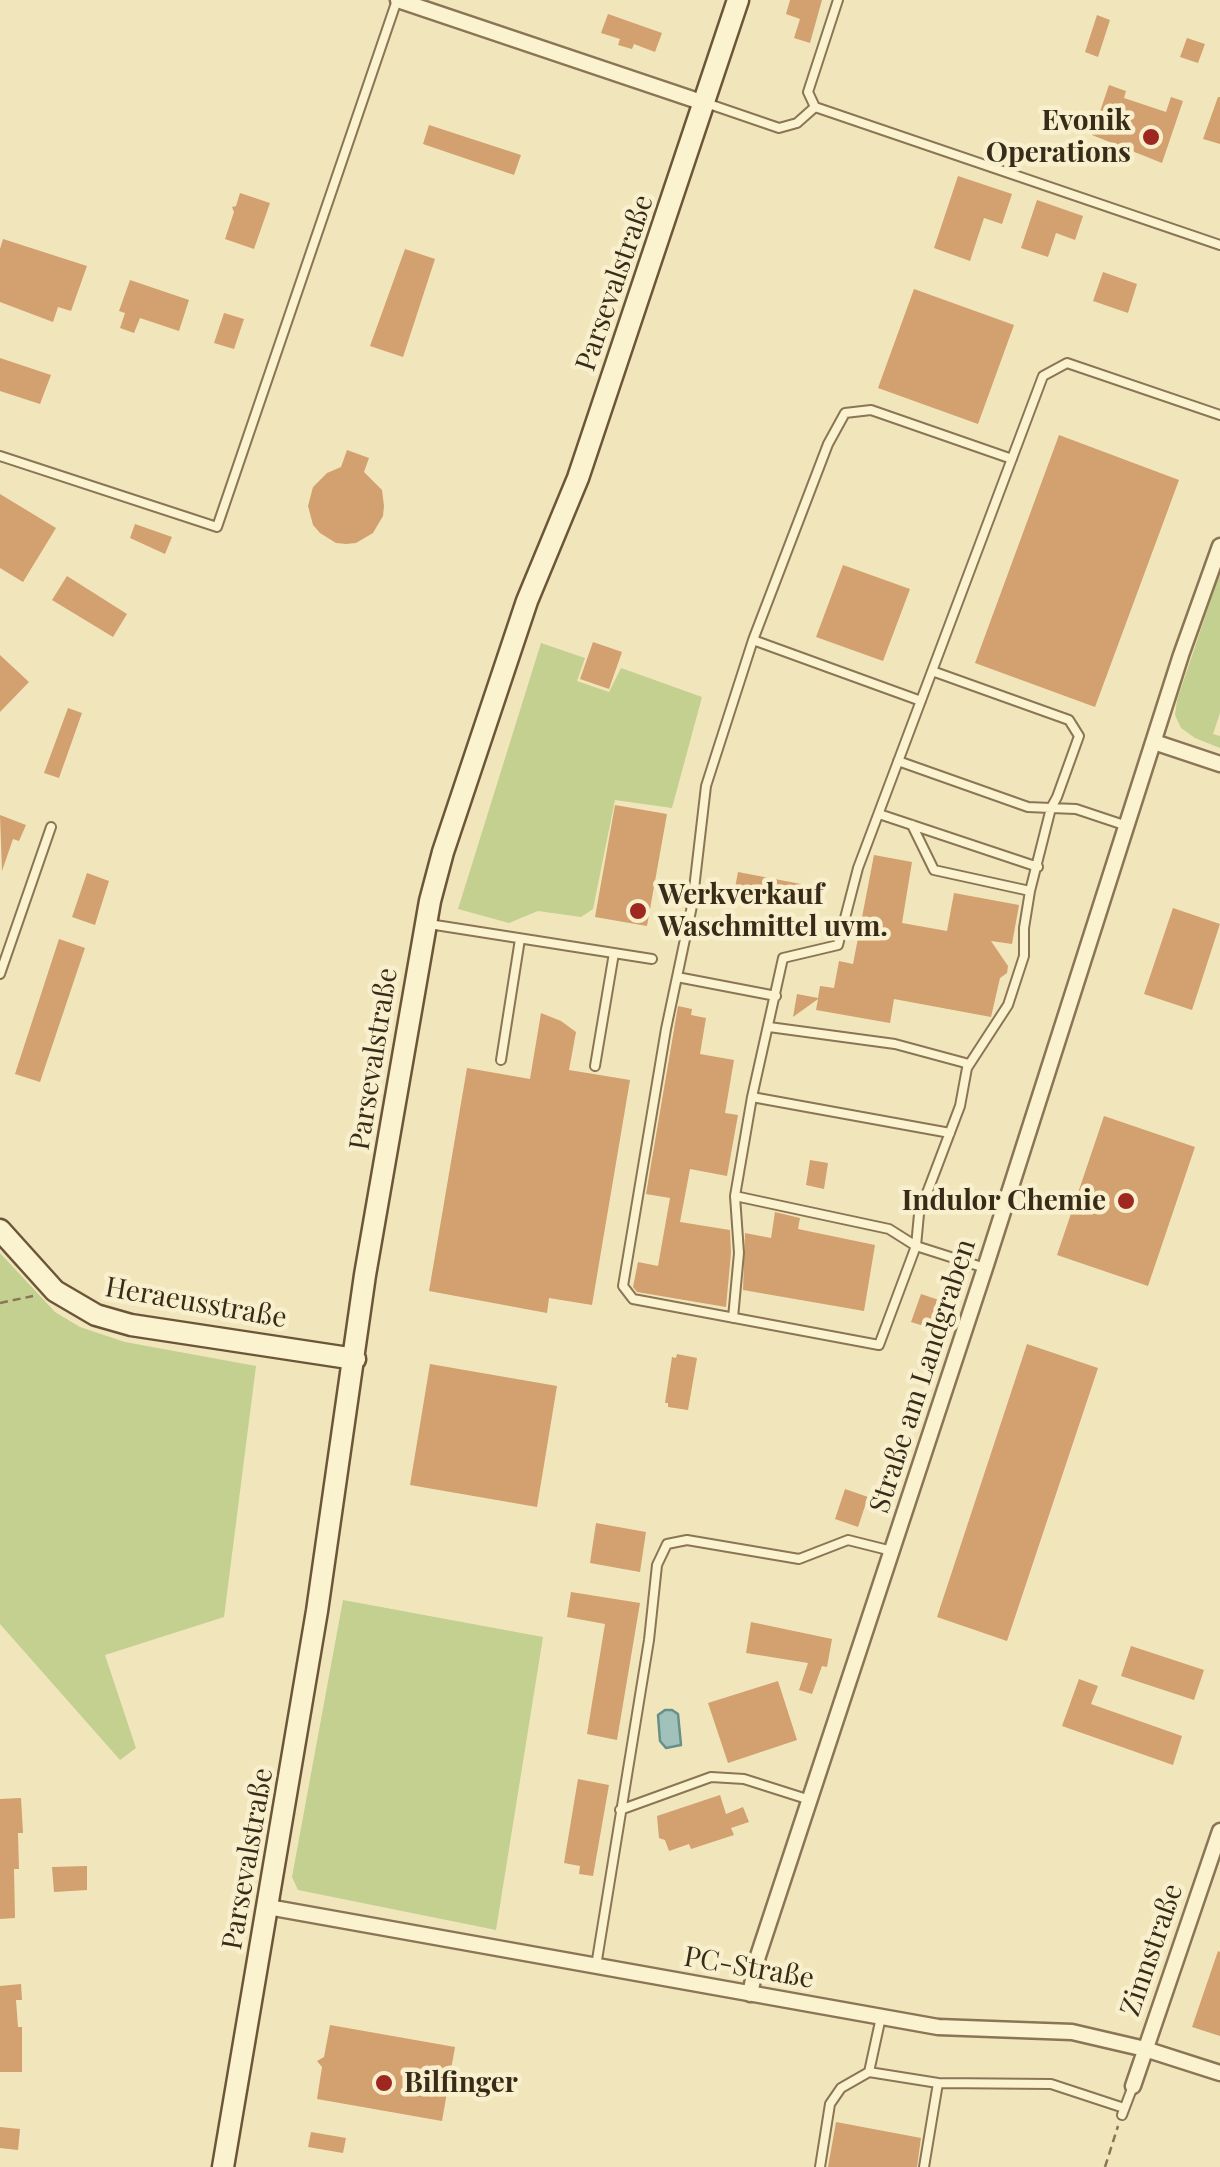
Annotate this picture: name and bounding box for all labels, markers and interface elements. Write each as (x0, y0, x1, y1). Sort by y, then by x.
place label: Evonik Operations (986, 104, 1131, 170)
marker: Evonik Operations (1140, 126, 1162, 148)
street label: Parsevalstraße (569, 191, 661, 375)
place label: Werkverkauf Waschmittel uvm. (658, 878, 888, 944)
marker: Werkverkauf Waschmittel uvm. (627, 900, 649, 922)
street label: Parsevalstraße (343, 966, 405, 1152)
place label: Indulor Chemie (902, 1184, 1106, 1218)
marker: Indulor Chemie (1115, 1190, 1137, 1212)
street label: Straße am Landgraben (863, 1235, 983, 1517)
street label: Heraeusstraße (103, 1271, 289, 1335)
street label: Parsevalstraße (215, 1765, 281, 1953)
street label: Zinnstraße (1114, 1879, 1190, 2021)
street label: PC-Straße (681, 1940, 817, 1996)
place label: Bilfinger (404, 2066, 518, 2100)
marker: Bilfinger (373, 2072, 395, 2094)

